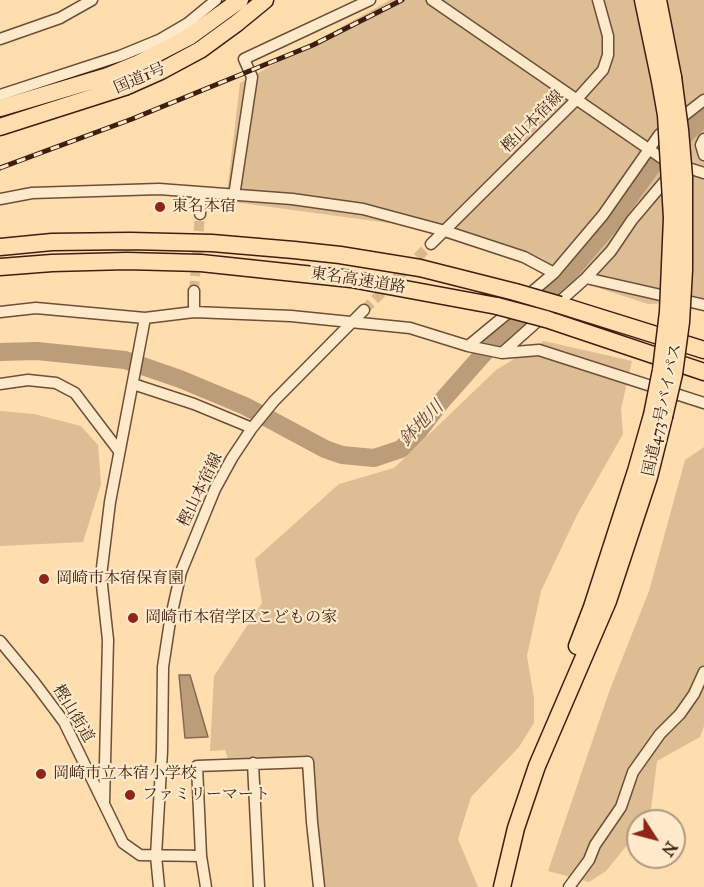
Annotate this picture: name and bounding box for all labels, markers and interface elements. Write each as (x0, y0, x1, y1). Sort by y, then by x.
street label: 国道1号 (111, 60, 169, 98)
street label: 樫山本宿線 (498, 87, 568, 157)
place label: 東名本宿 (172, 197, 236, 217)
marker: 東名本宿 (153, 200, 167, 214)
street label: 東名高速道路 (309, 264, 407, 298)
street label: 国道473号バイパス (640, 342, 686, 478)
water label: 鉢地川 (395, 397, 449, 451)
street label: 樫山本宿線 (175, 450, 227, 530)
place label: 岡崎市本宿保育園 (56, 569, 184, 589)
marker: 岡崎市本宿保育園 (37, 572, 51, 586)
place label: 岡崎市本宿学区こどもの家 (145, 608, 337, 628)
marker: 岡崎市本宿学区こどもの家 (126, 611, 140, 625)
street label: 樫山街道 (48, 682, 98, 746)
place label: 岡崎市立本宿小学校 (53, 764, 197, 784)
marker: 岡崎市立本宿小学校 (34, 767, 48, 781)
place label: ファミリーマート (142, 785, 270, 805)
marker: ファミリーマート (123, 788, 137, 802)
north arrow (626, 809, 686, 869)
text: N (658, 838, 681, 860)

